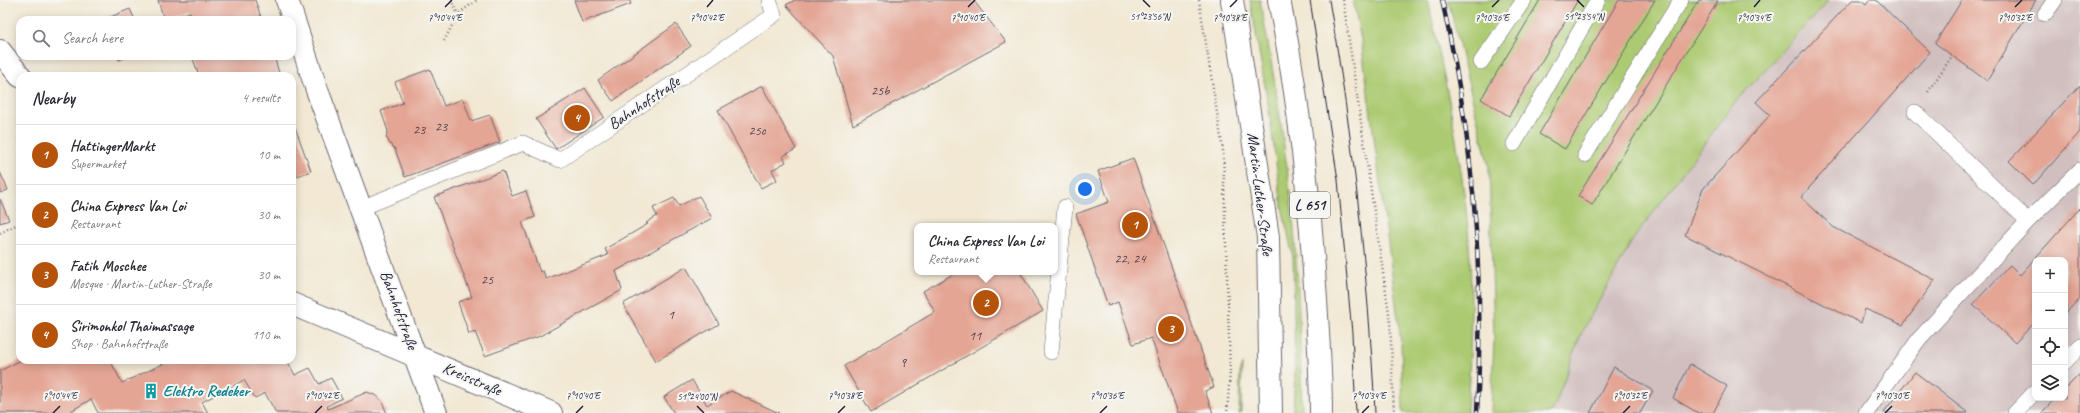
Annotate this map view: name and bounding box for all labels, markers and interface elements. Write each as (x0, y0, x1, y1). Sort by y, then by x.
text: 51°23'56"N (1130, 10, 1172, 23)
text: 51°23'54"N (1564, 10, 1606, 23)
text: 7°10'44"E (428, 11, 464, 24)
text: 7°10'42"E (690, 11, 726, 24)
text: 7°10'40"E (951, 11, 987, 24)
text: 7°10'38"E (1213, 11, 1249, 24)
text: 7°10'36"E (1475, 11, 1511, 24)
text: 7°10'34"E (1737, 11, 1773, 24)
text: 7°10'32"E (1998, 11, 2034, 24)
search box (16, 16, 296, 60)
icon: search (30, 27, 52, 49)
text: Search here (62, 29, 123, 48)
street label: Bahnhofstraße (604, 71, 685, 134)
house number: 25b (871, 82, 890, 99)
text: Nearby (32, 88, 75, 109)
text: 4 results (242, 90, 280, 106)
pin: 4 (564, 103, 590, 133)
house number: 23 (435, 118, 449, 135)
house number: 23 (413, 121, 427, 138)
house number: 25c (748, 122, 767, 139)
street label: Martin-Luther-Straße (1243, 131, 1278, 258)
text: HattingerMarkt (70, 137, 155, 156)
text: 1 (42, 147, 48, 163)
text: 10 m (258, 147, 280, 163)
text: Supermarket (70, 156, 125, 172)
your location (1075, 179, 1095, 199)
road number: L 651 (1290, 192, 1330, 218)
text: China Express Van Loi (70, 197, 186, 216)
text: 2 (42, 207, 48, 223)
text: 30 m (258, 207, 280, 223)
pin: 1 (1122, 210, 1148, 240)
text: Restaurant (70, 216, 120, 232)
popup (914, 223, 1058, 275)
text: China Express Van Loi (928, 232, 1044, 251)
house number: 22, 24 (1114, 250, 1147, 267)
text: Restaurant (928, 251, 978, 267)
text: Fatih Moschee (70, 257, 146, 276)
map controls (2032, 257, 2068, 401)
button: + (2032, 257, 2068, 293)
text: 3 (42, 267, 48, 283)
text: 30 m (258, 267, 280, 283)
street label: Bahnhofstraße (376, 268, 423, 354)
house number: 25 (481, 271, 494, 288)
text: Mosque · Martin-Luther-Straße (70, 276, 211, 292)
pin: 2 (973, 288, 999, 318)
button: − (2032, 293, 2068, 329)
house number: 1 (668, 306, 675, 323)
pin: 3 (1158, 314, 1184, 344)
text: Sirimonkol Thaimassage (70, 317, 193, 336)
text: 4 (42, 327, 48, 343)
text: 110 m (252, 327, 280, 343)
house number: 11 (969, 327, 982, 344)
button: locate (2032, 329, 2068, 365)
text: Shop · Bahnhofstraße (70, 336, 168, 352)
house number: 9 (900, 354, 908, 371)
street label: Kreisstraße (440, 358, 506, 401)
button: layers (2032, 365, 2068, 401)
place label: Elektro Redeker (163, 381, 251, 401)
building icon: Elektro Redeker (142, 382, 160, 400)
text: 7°10'44"E (43, 389, 79, 402)
text: 7°10'42"E (305, 389, 341, 402)
text: 7°10'40"E (566, 389, 602, 402)
text: 7°10'38"E (828, 389, 864, 402)
text: 7°10'36"E (1090, 389, 1126, 402)
text: 7°10'34"E (1352, 389, 1388, 402)
text: 7°10'32"E (1613, 389, 1649, 402)
text: 7°10'30"E (1875, 389, 1911, 402)
text: 51°24'00"N (677, 390, 719, 403)

